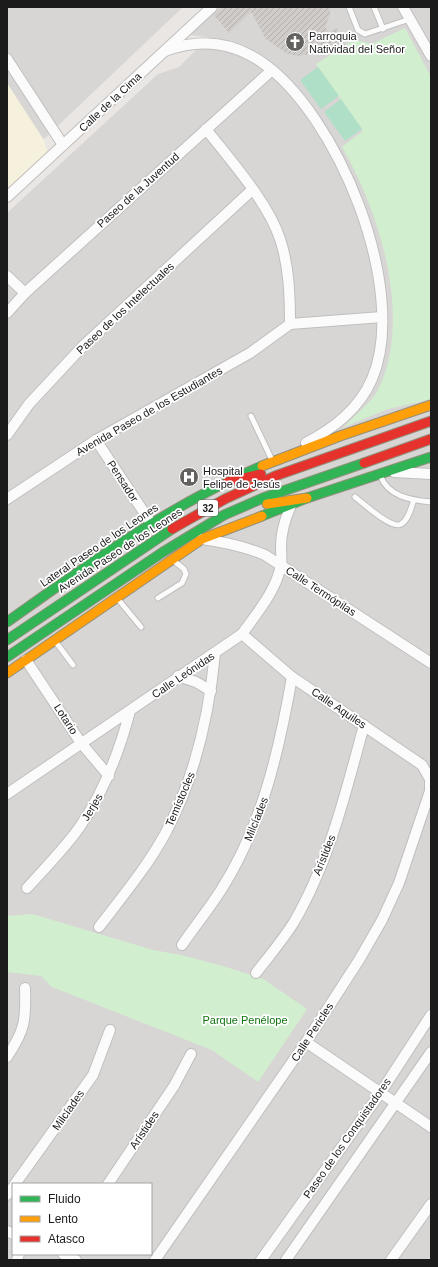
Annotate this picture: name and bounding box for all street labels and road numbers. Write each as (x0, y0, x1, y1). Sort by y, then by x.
street label: Calle de la Cima (76, 69, 144, 134)
street label: Paseo de la Juventud (95, 150, 181, 230)
street label: Paseo de los Intelectuales (74, 259, 176, 356)
street label: Avenida Paseo de los Estudiantes (74, 364, 225, 458)
street label: Pensador (105, 458, 141, 504)
road number: 32 (198, 500, 218, 516)
street label: Lateral Paseo de los Leones (38, 501, 161, 589)
street label: Avenida Paseo de los Leones (56, 505, 185, 595)
street label: Calle Termópilas (284, 564, 359, 618)
street label: Calle Leónidas (149, 649, 217, 700)
street label: Calle Aquiles (309, 685, 369, 731)
street label: Lotario (52, 702, 80, 736)
street label: Temístocles (163, 769, 197, 828)
street label: Jerjes (79, 791, 105, 823)
street label: Milcíades (242, 795, 270, 843)
street label: Arístides (310, 832, 338, 877)
street label: Calle Pericles (289, 1000, 336, 1063)
street label: Paseo de los Conquistadores (301, 1075, 393, 1200)
street label: Milcíades (50, 1087, 87, 1132)
street label: Arístides (127, 1108, 161, 1151)

